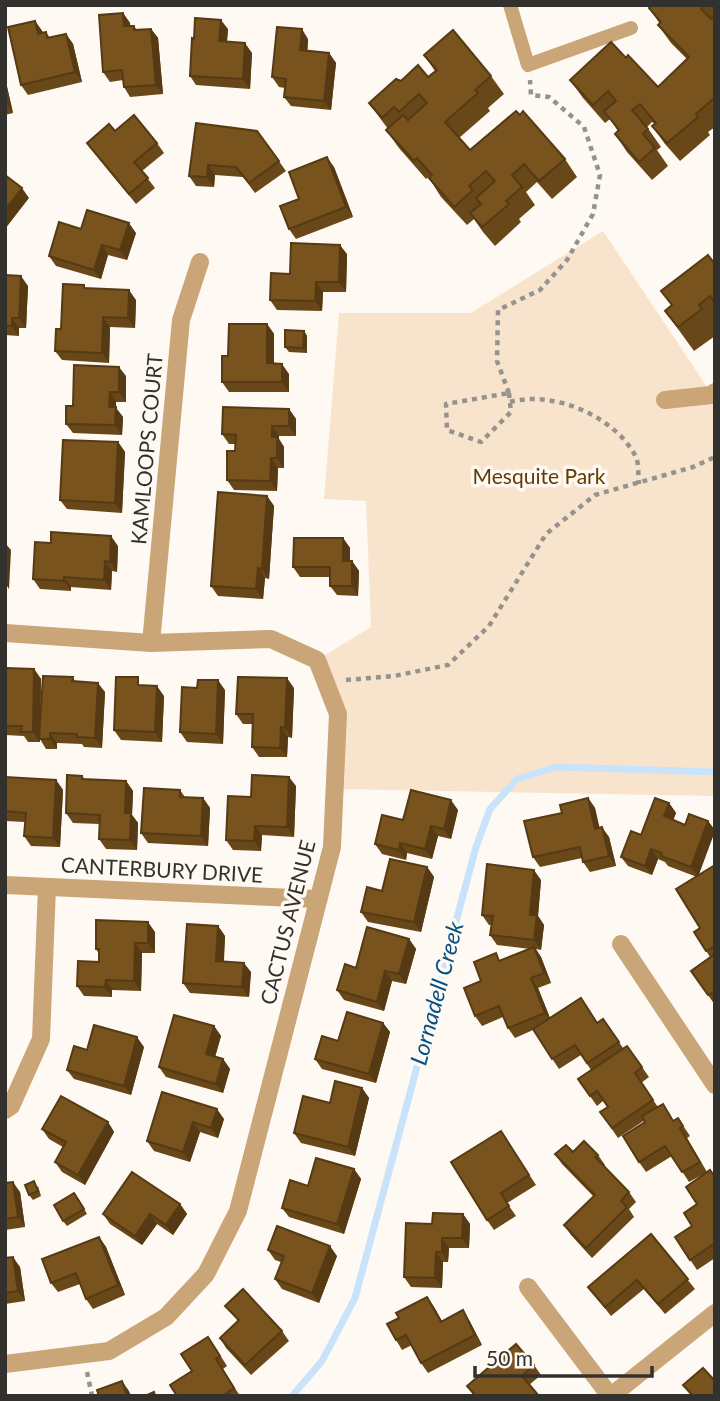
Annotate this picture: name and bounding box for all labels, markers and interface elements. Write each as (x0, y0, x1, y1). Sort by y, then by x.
street label: KAMLOOPS COURT (125, 352, 167, 546)
park label: Mesquite Park (473, 463, 606, 488)
street label: CACTUS AVENUE (254, 837, 320, 1007)
street label: CANTERBURY DRIVE (60, 851, 264, 887)
water label: Lornadell Creek (403, 917, 469, 1068)
scale bar (475, 1334, 652, 1378)
text: 50 m (486, 1345, 533, 1370)

